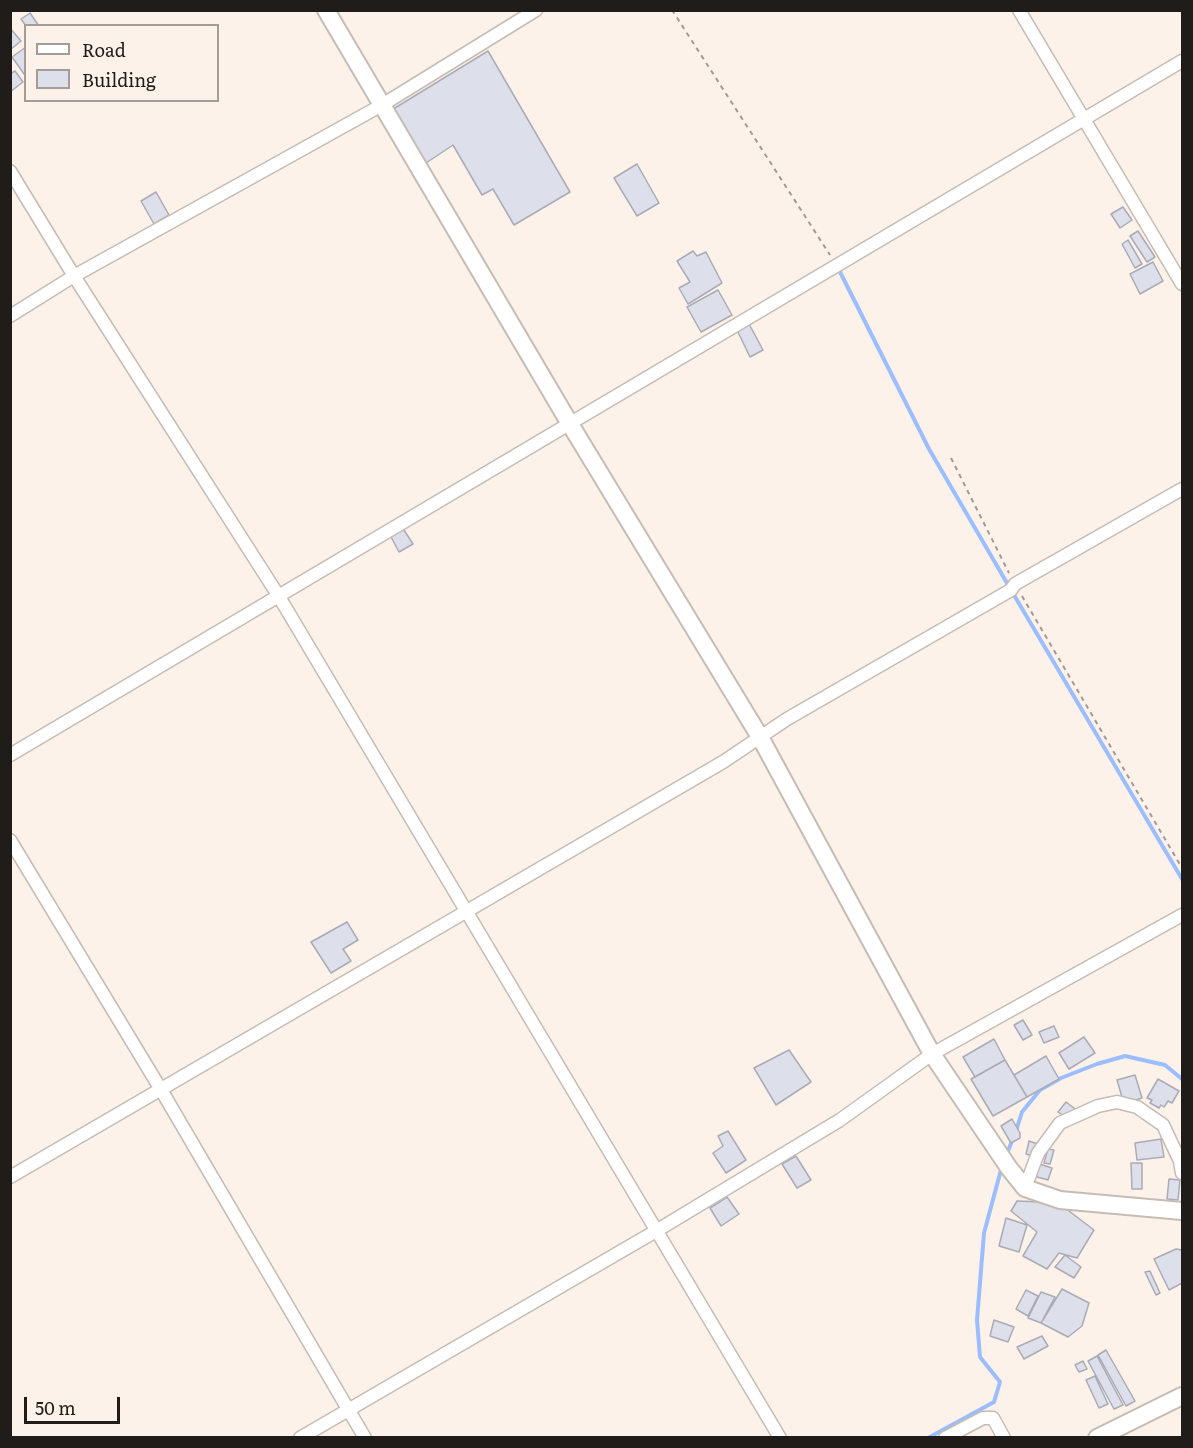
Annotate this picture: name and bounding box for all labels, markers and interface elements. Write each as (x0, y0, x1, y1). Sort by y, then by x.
legend (24, 24, 219, 102)
text: Road (82, 36, 126, 63)
text: Building (82, 66, 156, 93)
scale bar (27, 1385, 123, 1423)
text: 50 m (35, 1394, 76, 1421)

